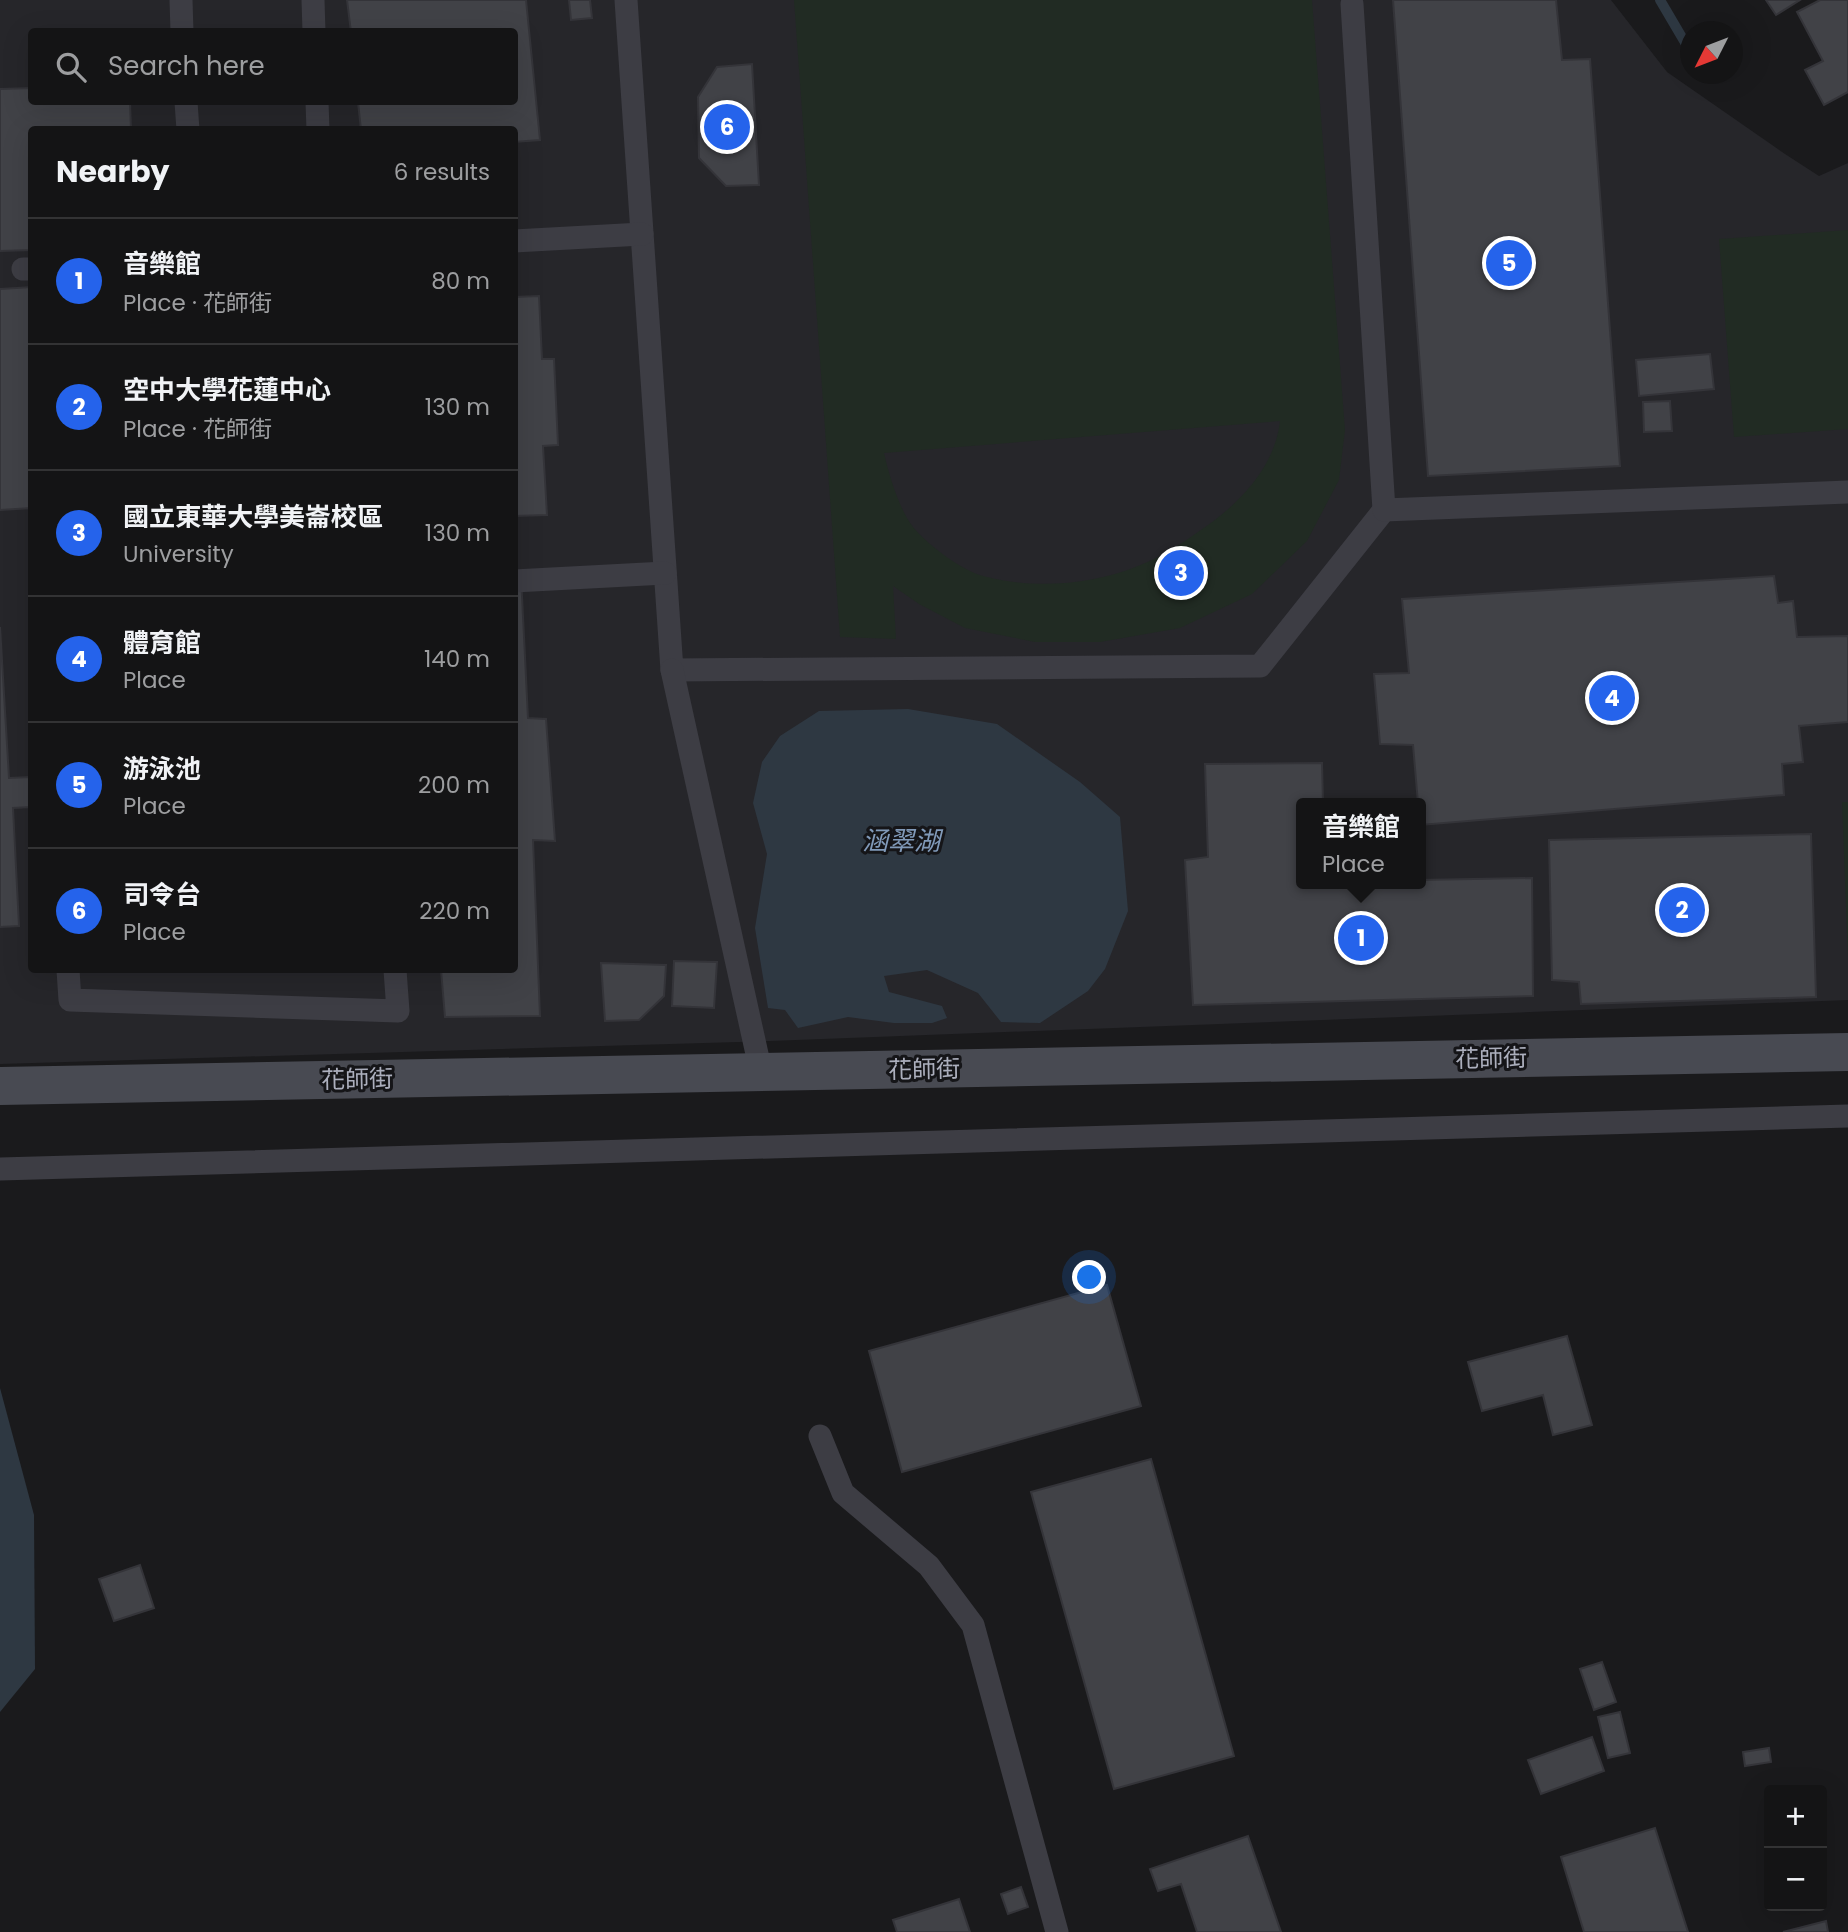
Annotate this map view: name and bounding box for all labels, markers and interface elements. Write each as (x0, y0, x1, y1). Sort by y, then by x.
north arrow (1680, 21, 1743, 84)
search box (28, 28, 518, 105)
icon: search (52, 48, 90, 86)
text: Search here (108, 48, 265, 84)
pin: 6 (704, 101, 750, 153)
text: Nearby (56, 150, 170, 193)
text: 6 results (394, 156, 490, 188)
pin: 5 (1486, 237, 1532, 289)
text: 音樂館 (123, 246, 201, 282)
text: 1 (75, 265, 83, 297)
text: 80 m (431, 265, 490, 297)
text: Place · 花師街 (123, 287, 272, 319)
text: 空中大學花蓮中心 (123, 372, 331, 408)
text: 2 (72, 391, 86, 423)
text: 130 m (425, 391, 490, 423)
text: Place · 花師街 (123, 413, 272, 445)
text: 國立東華大學美崙校區 (123, 499, 383, 535)
text: 3 (72, 517, 86, 549)
text: 130 m (425, 517, 490, 549)
text: University (123, 538, 234, 570)
pin: 3 (1158, 547, 1204, 599)
text: 體育館 (123, 625, 201, 661)
text: 4 (71, 643, 87, 675)
text: 140 m (424, 643, 490, 675)
text: Place (123, 664, 186, 696)
pin: 4 (1589, 672, 1635, 724)
text: 游泳池 (123, 751, 201, 787)
text: 5 (72, 769, 86, 801)
text: 200 m (418, 769, 490, 801)
text: Place (123, 790, 186, 822)
popup (1296, 798, 1426, 889)
text: 音樂館 (1322, 809, 1400, 845)
water label: 涵翠湖 (862, 823, 944, 859)
text: Place (1322, 848, 1385, 880)
text: 司令台 (123, 877, 201, 913)
pin: 2 (1659, 884, 1705, 936)
text: 6 (72, 895, 86, 927)
text: 220 m (419, 895, 490, 927)
pin: 1 (1338, 912, 1384, 964)
text: Place (123, 916, 186, 948)
street label: 花師街 (1455, 1041, 1527, 1075)
street label: 花師街 (888, 1052, 960, 1086)
street label: 花師街 (321, 1062, 393, 1096)
your location (1072, 1260, 1106, 1294)
map controls (1764, 1785, 1827, 1911)
button: + (1764, 1785, 1827, 1848)
button: − (1764, 1848, 1827, 1911)

